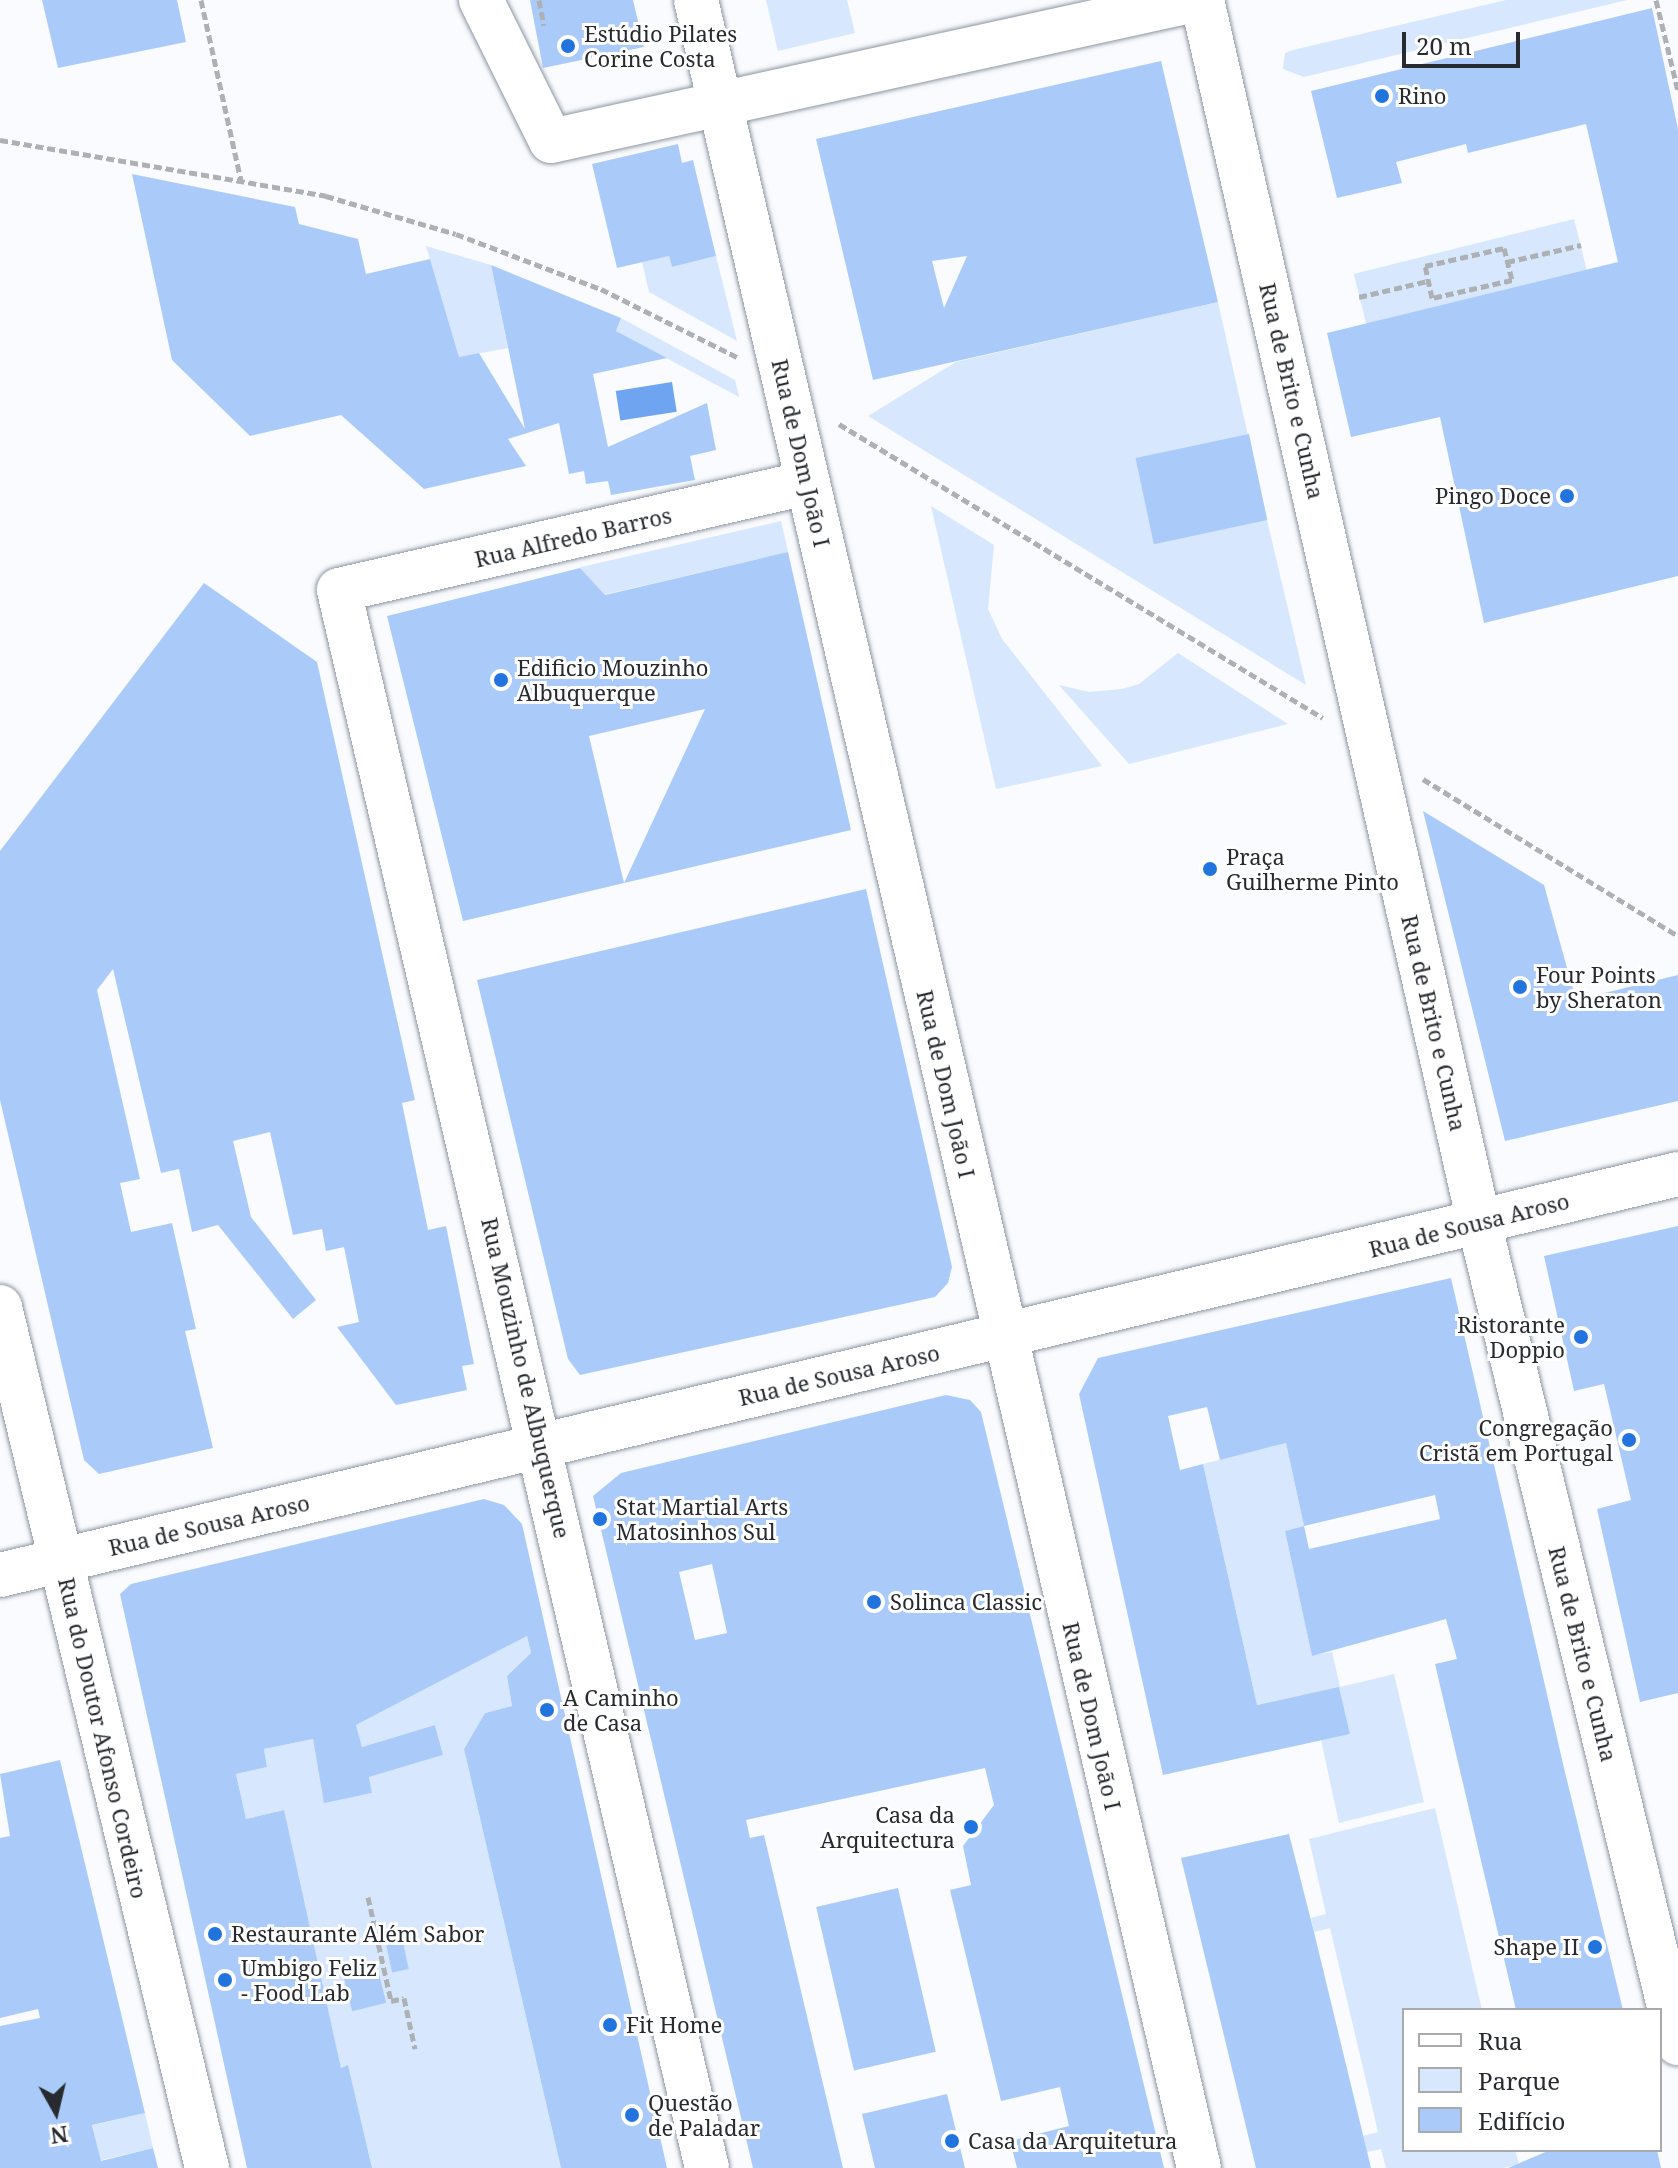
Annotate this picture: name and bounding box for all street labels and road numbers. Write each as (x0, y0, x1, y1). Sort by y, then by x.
street label: Rua de Brito e Cunha (1254, 280, 1330, 502)
street label: Rua de Dom João I (767, 356, 835, 550)
street label: Rua Alfredo Barros (472, 502, 674, 572)
street label: Rua de Brito e Cunha (1396, 912, 1472, 1134)
street label: Rua de Dom João I (912, 987, 980, 1181)
street label: Rua de Sousa Aroso (1366, 1187, 1572, 1263)
street label: Rua Mouzinho de Albuquerque (476, 1215, 576, 1541)
street label: Rua de Sousa Aroso (736, 1339, 942, 1411)
street label: Rua de Sousa Aroso (106, 1489, 312, 1561)
street label: Rua de Brito e Cunha (1543, 1544, 1623, 1764)
street label: Rua do Doutor Afonso Cordeiro (53, 1575, 153, 1901)
street label: Rua de Dom João I (1058, 1619, 1126, 1813)

